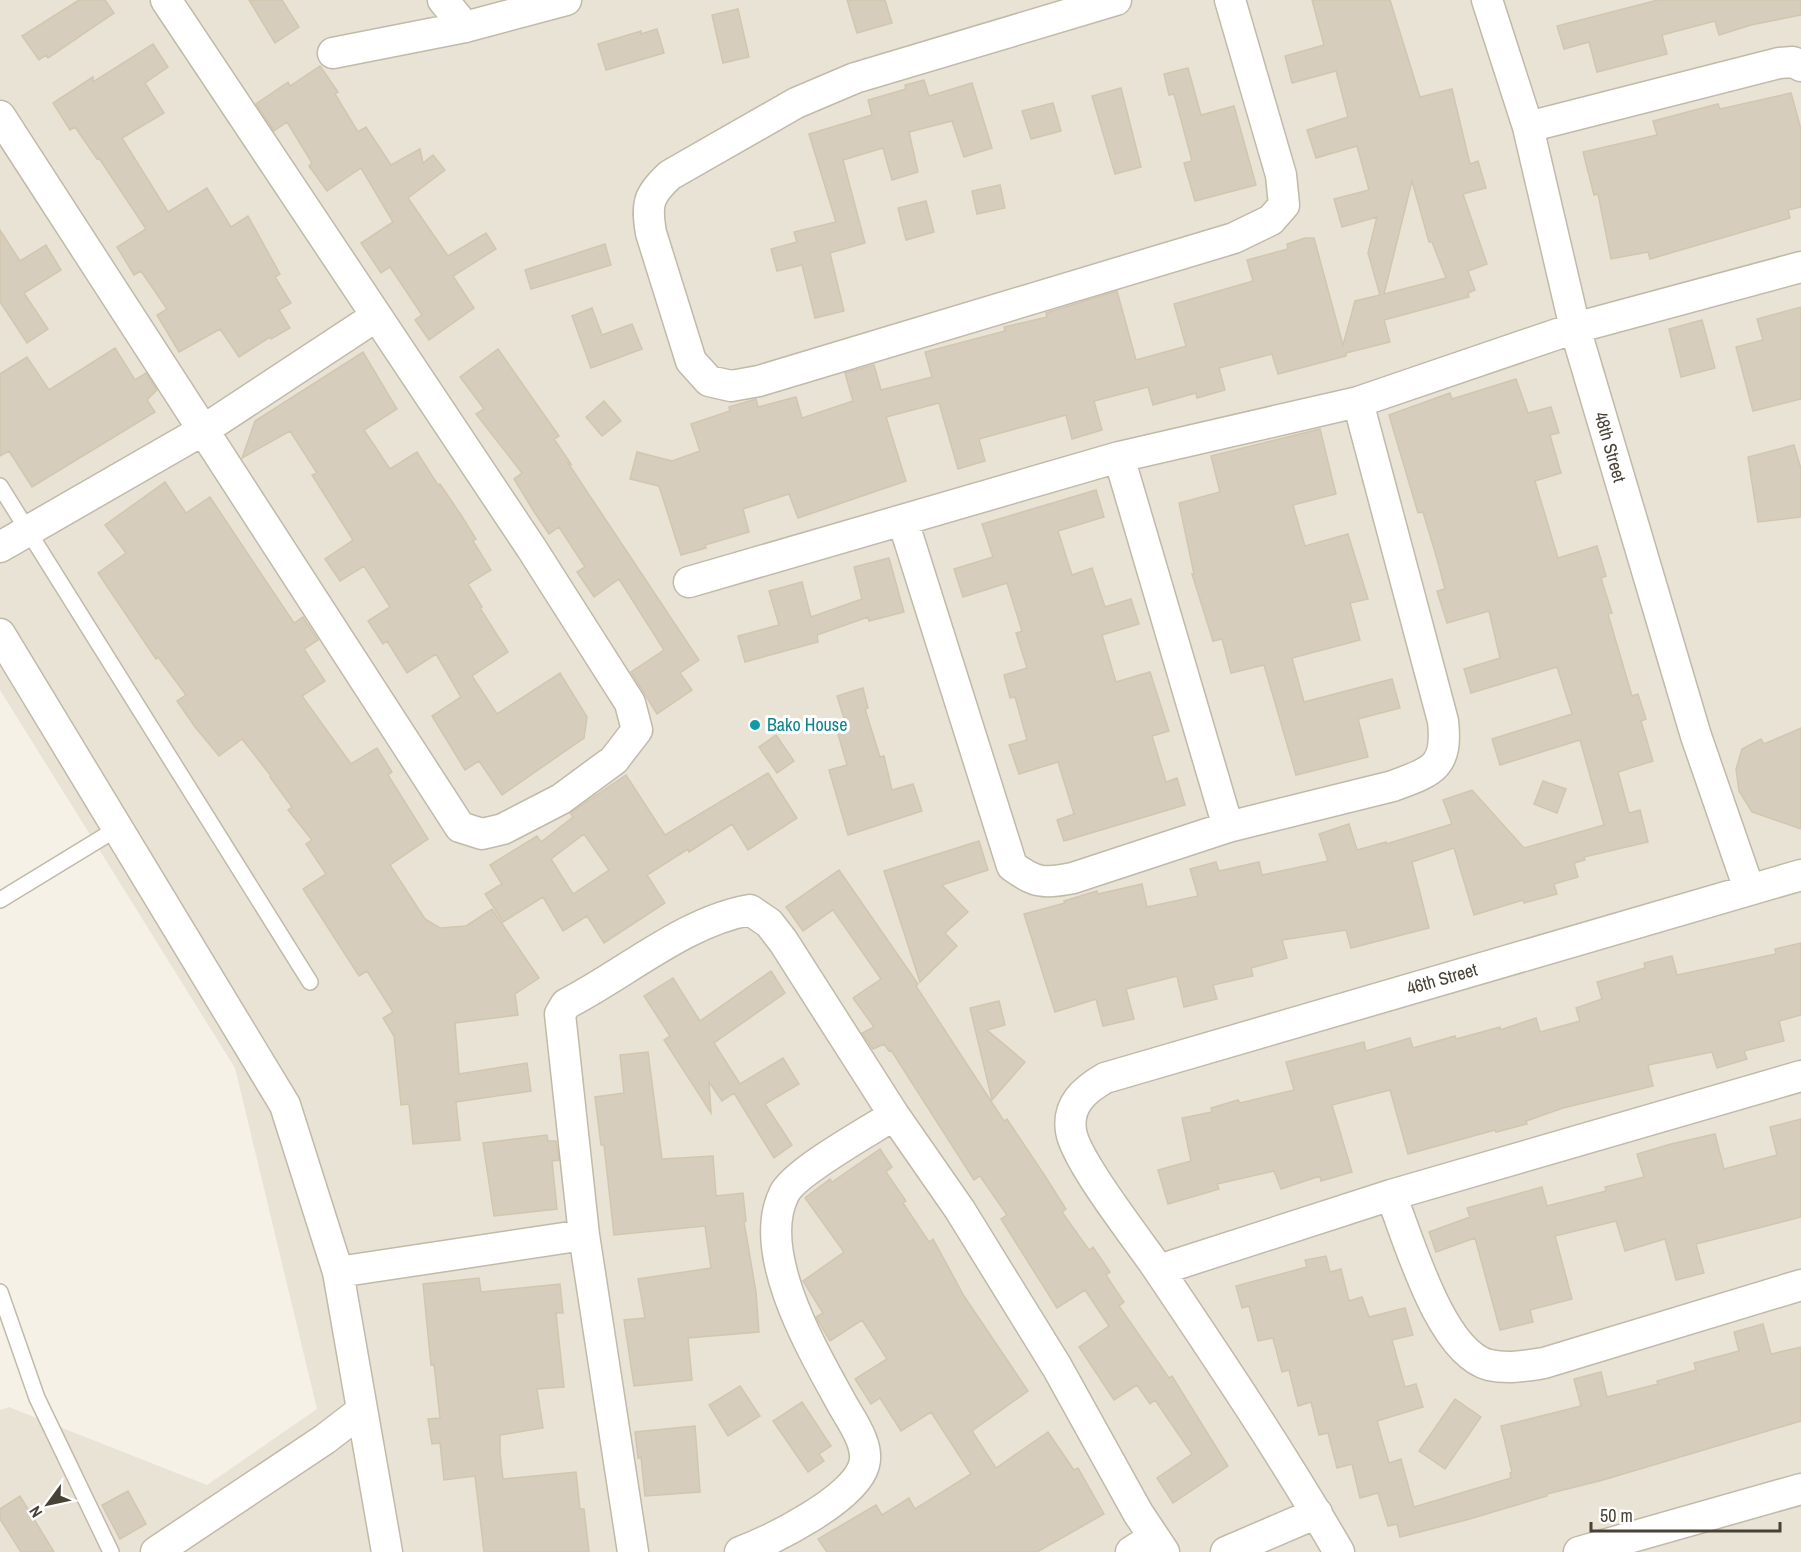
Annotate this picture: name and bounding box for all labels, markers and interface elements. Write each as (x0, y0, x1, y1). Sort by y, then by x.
street label: 48th Street (1589, 409, 1632, 485)
place label: Bako House (767, 712, 847, 737)
marker: Bako House (748, 718, 762, 732)
street label: 46th Street (1404, 957, 1480, 1000)
north arrow (18, 1474, 78, 1534)
scale bar (1591, 1495, 1780, 1533)
text: N (24, 1502, 47, 1522)
text: 50 m (1600, 1503, 1633, 1528)

